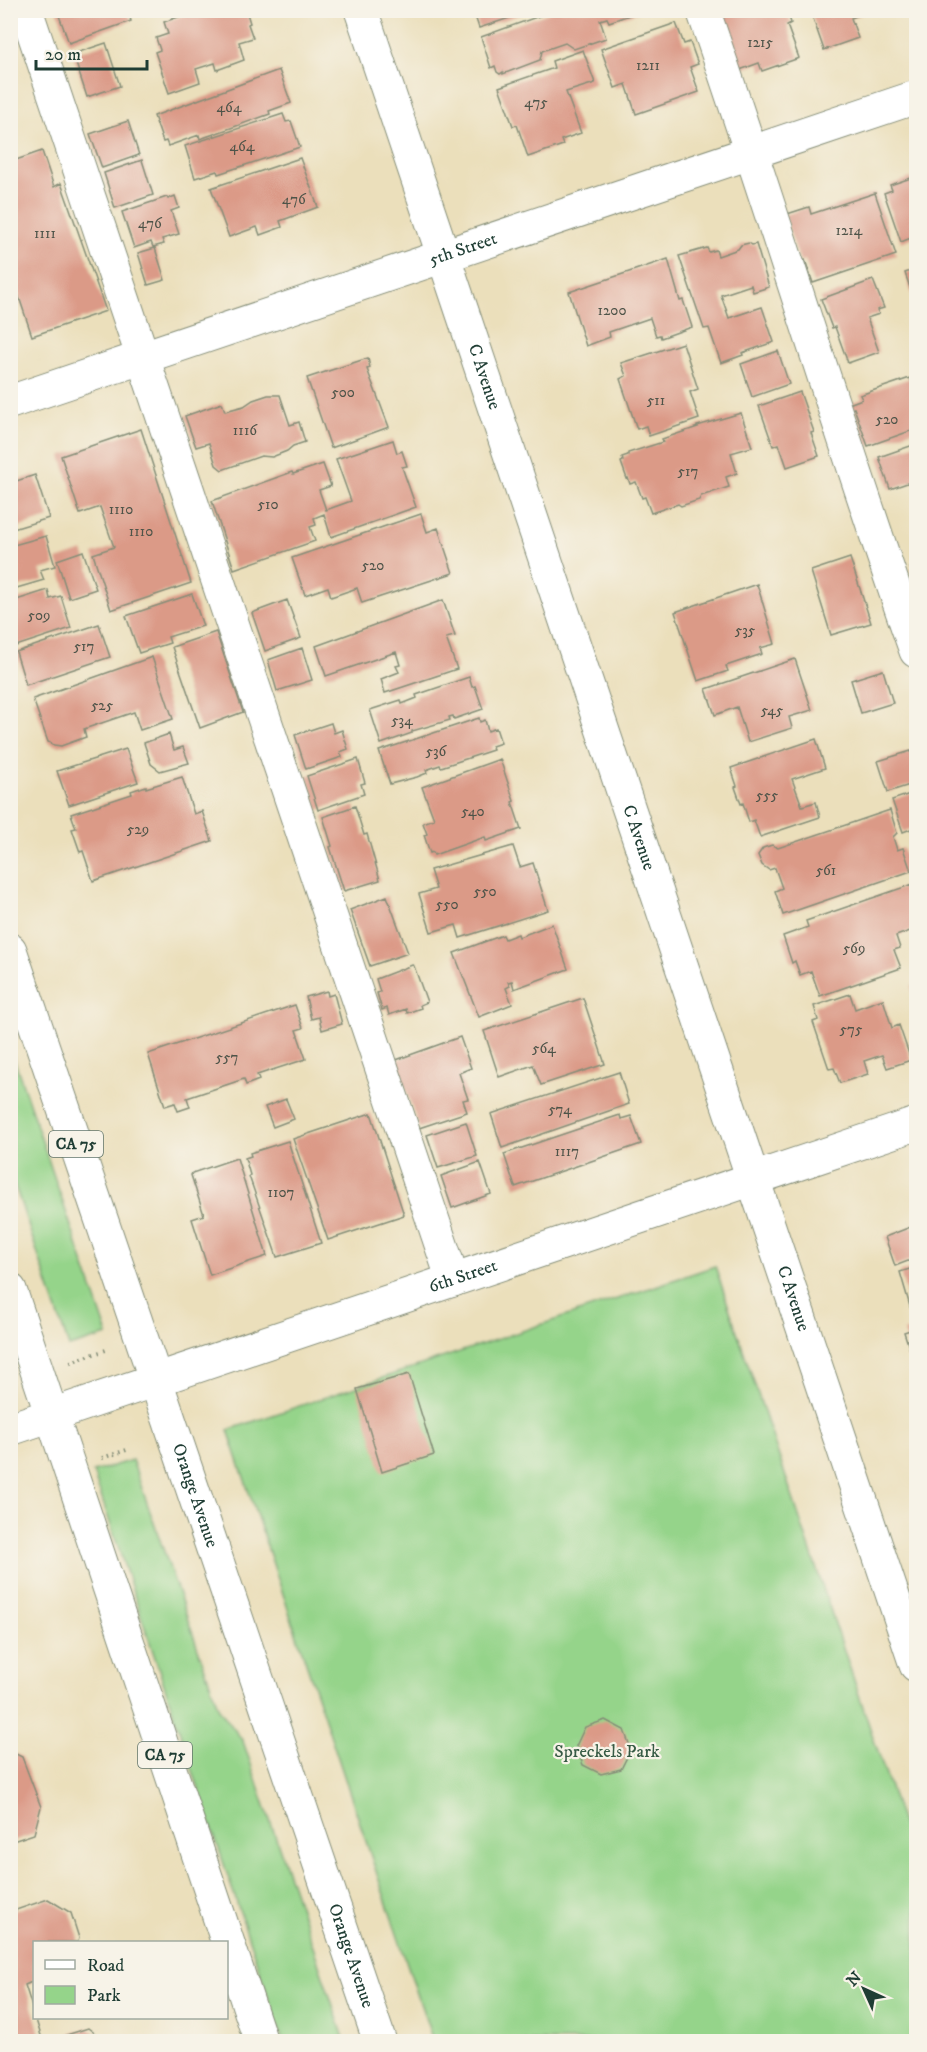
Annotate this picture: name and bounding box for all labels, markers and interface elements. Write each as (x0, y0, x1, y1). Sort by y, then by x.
scale bar (36, 33, 147, 71)
house number: 1215 (747, 33, 773, 52)
text: 20 m (45, 44, 81, 66)
house number: 1211 (636, 56, 660, 75)
house number: 475 (524, 93, 548, 112)
house number: 464 (216, 98, 242, 117)
house number: 464 (229, 137, 255, 156)
house number: 476 (282, 190, 307, 209)
house number: 476 (138, 214, 163, 233)
house number: 1214 (835, 221, 863, 240)
house number: 1111 (34, 224, 56, 243)
street label: 5th Street (426, 228, 500, 271)
house number: 1200 (597, 301, 627, 320)
street label: C Avenue (463, 341, 505, 413)
house number: 500 (331, 383, 355, 402)
house number: 511 (647, 391, 665, 410)
house number: 520 (876, 410, 898, 429)
house number: 1116 (233, 421, 258, 440)
house number: 517 (678, 462, 699, 481)
house number: 510 (258, 495, 278, 514)
house number: 1110 (109, 500, 133, 519)
house number: 1110 (129, 522, 153, 541)
house number: 520 (362, 556, 384, 575)
house number: 509 (27, 606, 51, 625)
house number: 535 (735, 621, 756, 640)
house number: 517 (74, 637, 95, 656)
house number: 525 (91, 696, 114, 715)
house number: 545 (761, 701, 784, 720)
house number: 534 (391, 711, 413, 730)
house number: 536 (426, 742, 448, 761)
house number: 555 (756, 786, 779, 805)
house number: 540 (461, 802, 485, 821)
street label: C Avenue (617, 802, 660, 873)
house number: 529 (127, 820, 149, 839)
house number: 561 (816, 861, 836, 880)
house number: 550 (474, 882, 496, 901)
house number: 550 (436, 895, 458, 914)
house number: 569 (843, 939, 865, 958)
house number: 575 (840, 1020, 863, 1039)
house number: 564 (532, 1039, 556, 1058)
house number: 557 (216, 1048, 238, 1067)
house number: 574 (548, 1100, 572, 1119)
road number: CA 75 (49, 1131, 103, 1157)
house number: 1117 (555, 1142, 579, 1161)
house number: 1107 (268, 1183, 295, 1202)
street label: 6th Street (426, 1255, 500, 1298)
street label: C Avenue (772, 1263, 814, 1334)
street label: Orange Avenue (167, 1441, 223, 1550)
park label: Spreckels Park (554, 1741, 660, 1763)
road number: CA 75 (138, 1742, 192, 1768)
street label: Orange Avenue (323, 1901, 379, 2011)
legend (33, 1941, 228, 2019)
text: Road (87, 1955, 124, 1977)
north arrow (834, 1959, 894, 2019)
text: N (842, 1967, 866, 1991)
text: Park (87, 1985, 121, 2007)

